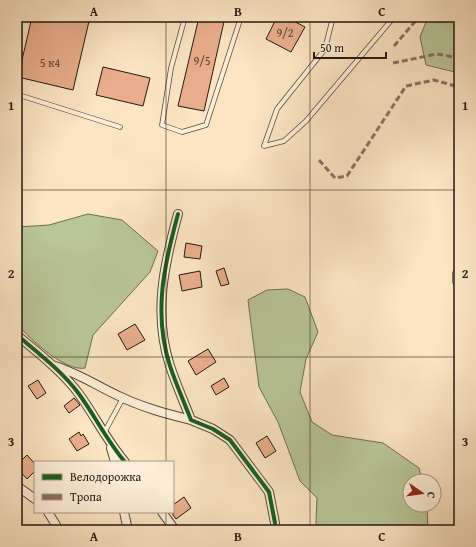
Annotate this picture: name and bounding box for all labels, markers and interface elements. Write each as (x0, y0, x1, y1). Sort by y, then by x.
text: A (90, 2, 99, 21)
text: B (234, 2, 242, 21)
text: C (378, 2, 386, 21)
house number: 9/2 (276, 24, 294, 41)
scale bar (314, 34, 386, 60)
text: 50 m (320, 39, 344, 56)
house number: 9/5 (193, 52, 211, 69)
house number: 5 к4 (40, 54, 60, 71)
text: 1 (8, 96, 14, 115)
text: 1 (462, 96, 468, 115)
text: 2 (8, 264, 15, 283)
text: 2 (462, 264, 469, 283)
text: 3 (8, 432, 14, 451)
text: 3 (462, 432, 468, 451)
legend (34, 461, 174, 513)
text: Велодорожка (70, 468, 141, 485)
north arrow (402, 473, 442, 513)
text: Тропа (70, 488, 102, 505)
text: С (423, 490, 440, 500)
text: A (90, 527, 99, 546)
text: B (234, 527, 242, 546)
text: C (378, 527, 386, 546)

